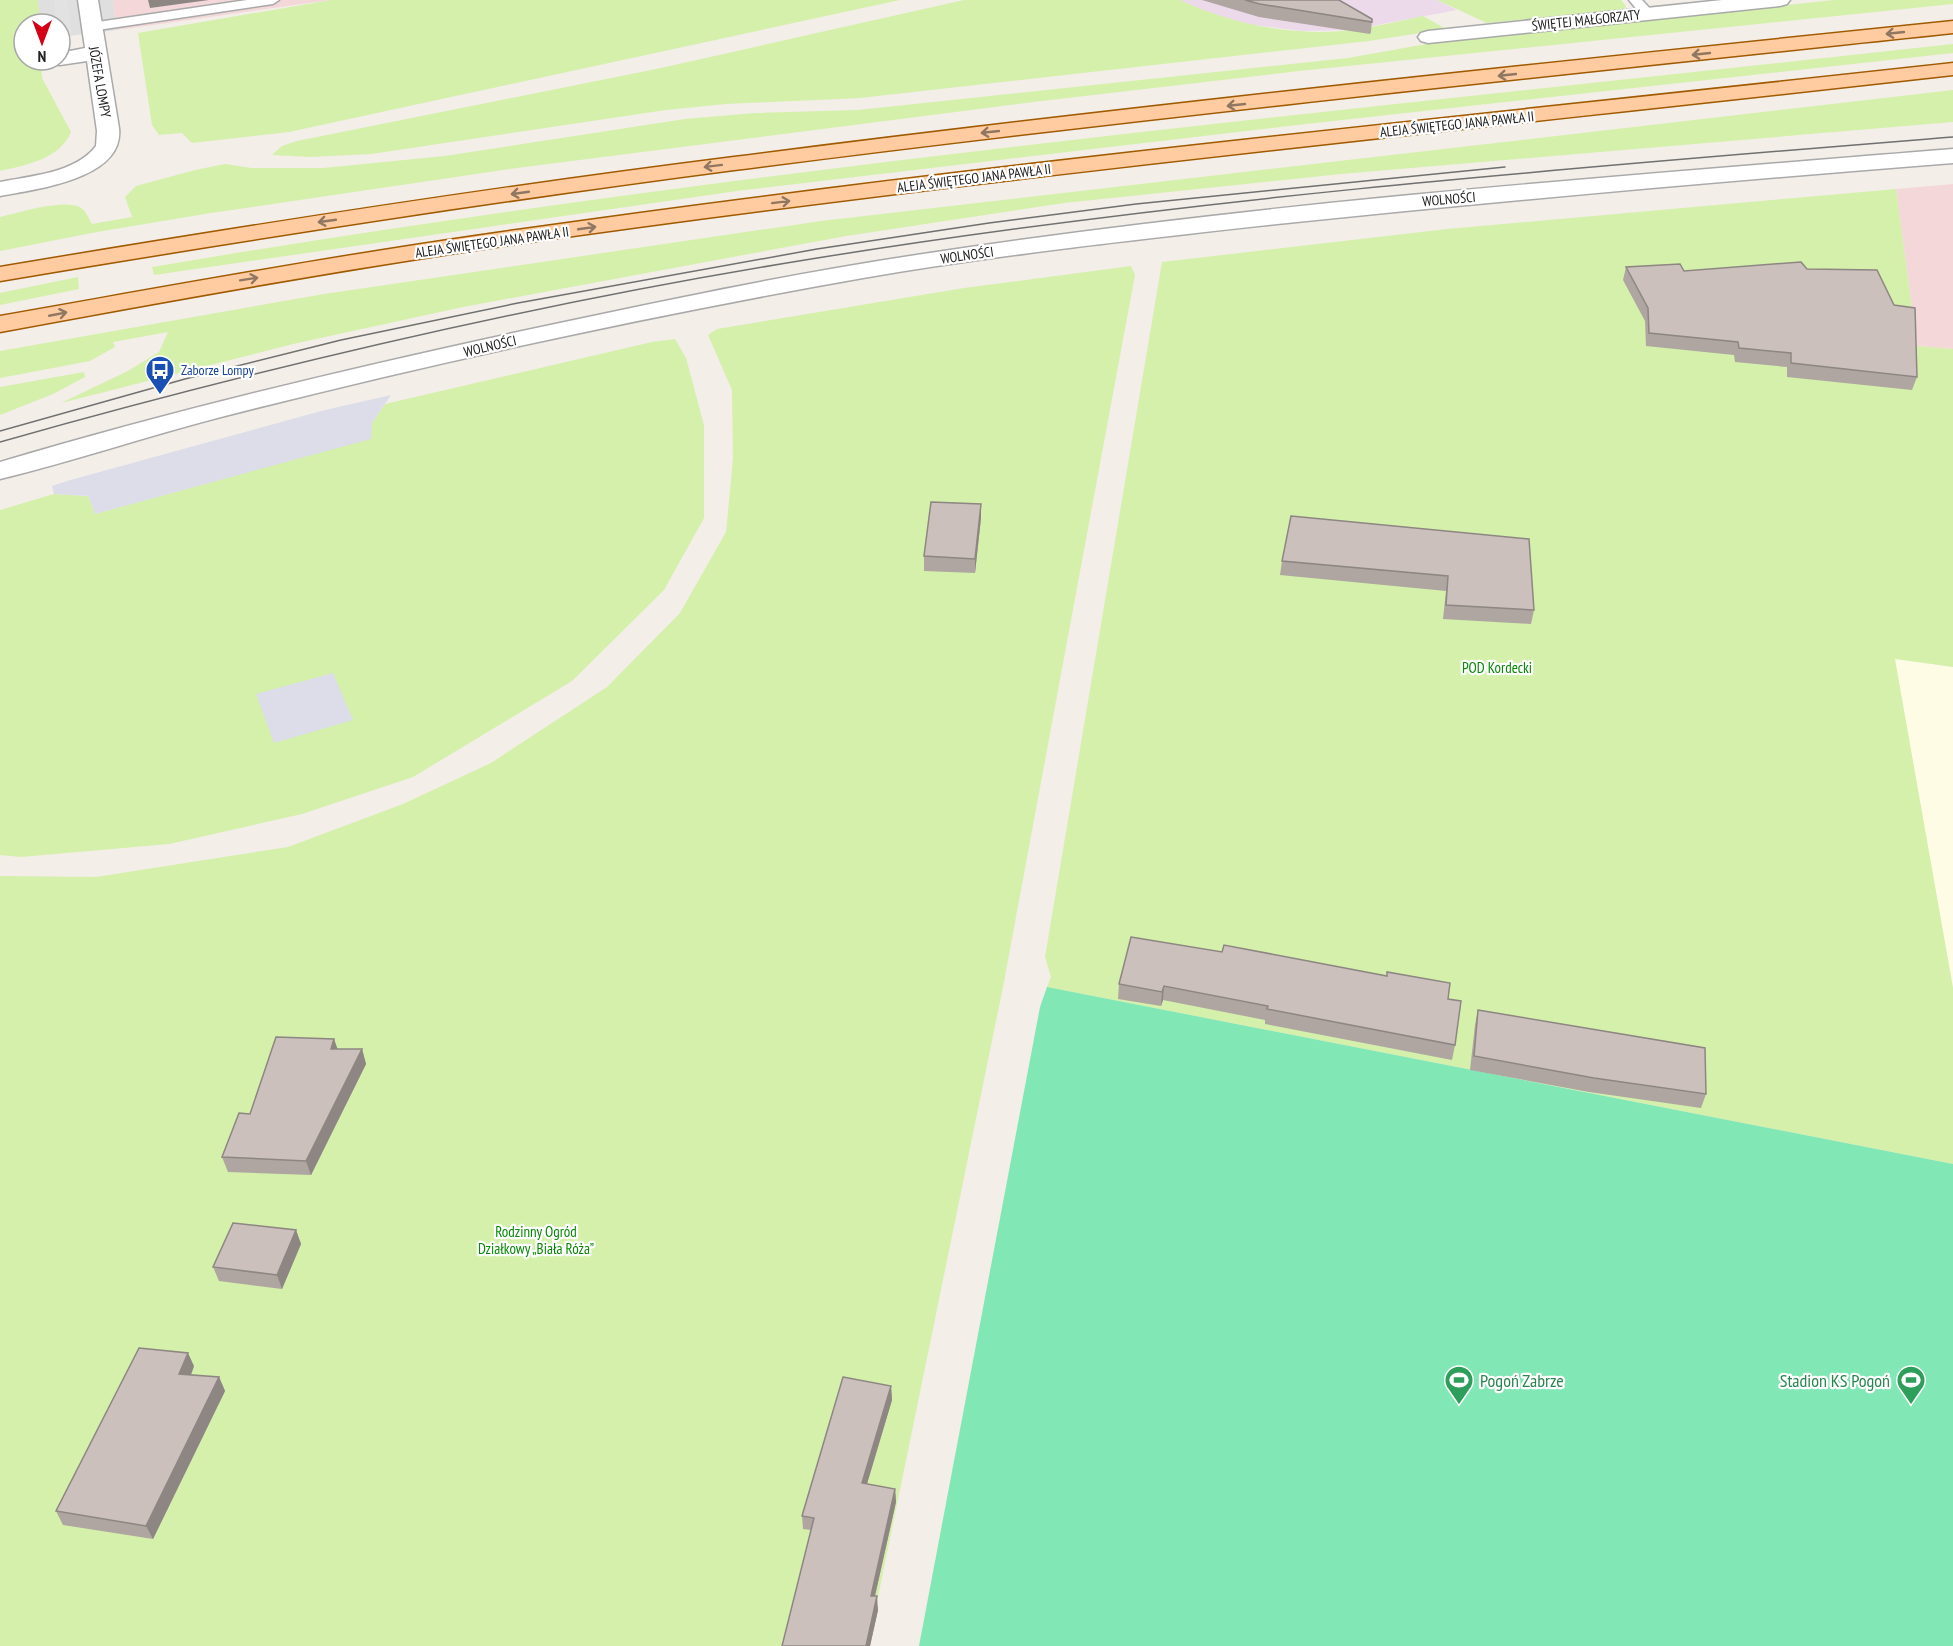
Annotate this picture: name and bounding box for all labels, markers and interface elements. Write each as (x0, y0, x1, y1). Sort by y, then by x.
street label: ŚWIĘTEJ MAŁGORZATY (1531, 5, 1642, 35)
north arrow (12, 12, 72, 72)
one-way arrow (1885, 28, 1905, 39)
street label: JÓZEFA LOMPY (85, 44, 115, 120)
text: N (38, 47, 46, 67)
one-way arrow (1691, 49, 1711, 60)
one-way arrow (1498, 69, 1517, 80)
one-way arrow (1227, 100, 1247, 111)
street label: ALEJA ŚWIĘTEGO JANA PAWŁA II (1379, 107, 1535, 141)
one-way arrow (981, 127, 1001, 138)
one-way arrow (704, 160, 724, 171)
street label: ALEJA ŚWIĘTEGO JANA PAWŁA II (896, 160, 1052, 196)
one-way arrow (511, 187, 531, 198)
street label: WOLNOŚCI (1422, 188, 1476, 210)
one-way arrow (770, 196, 790, 207)
one-way arrow (318, 216, 338, 227)
street label: ALEJA ŚWIĘTEGO JANA PAWŁA II (414, 222, 570, 262)
one-way arrow (577, 222, 597, 233)
street label: WOLNOŚCI (939, 242, 995, 268)
one-way arrow (239, 274, 259, 285)
one-way arrow (47, 308, 67, 319)
street label: WOLNOŚCI (462, 331, 518, 361)
bus stop icon: Zaborze Lompy (144, 354, 176, 396)
place label: Zaborze Lompy (181, 361, 254, 379)
park label: POD Kordecki (1462, 658, 1532, 677)
park label: Rodzinny Ogród Działkowy „Biała Róża” (478, 1222, 594, 1258)
sports icon: Pogoń Zabrze (1443, 1364, 1475, 1406)
sports icon: Stadion KS Pogoń (1895, 1364, 1927, 1406)
place label: Pogoń Zabrze (1480, 1369, 1564, 1392)
place label: Stadion KS Pogoń (1780, 1369, 1890, 1392)

